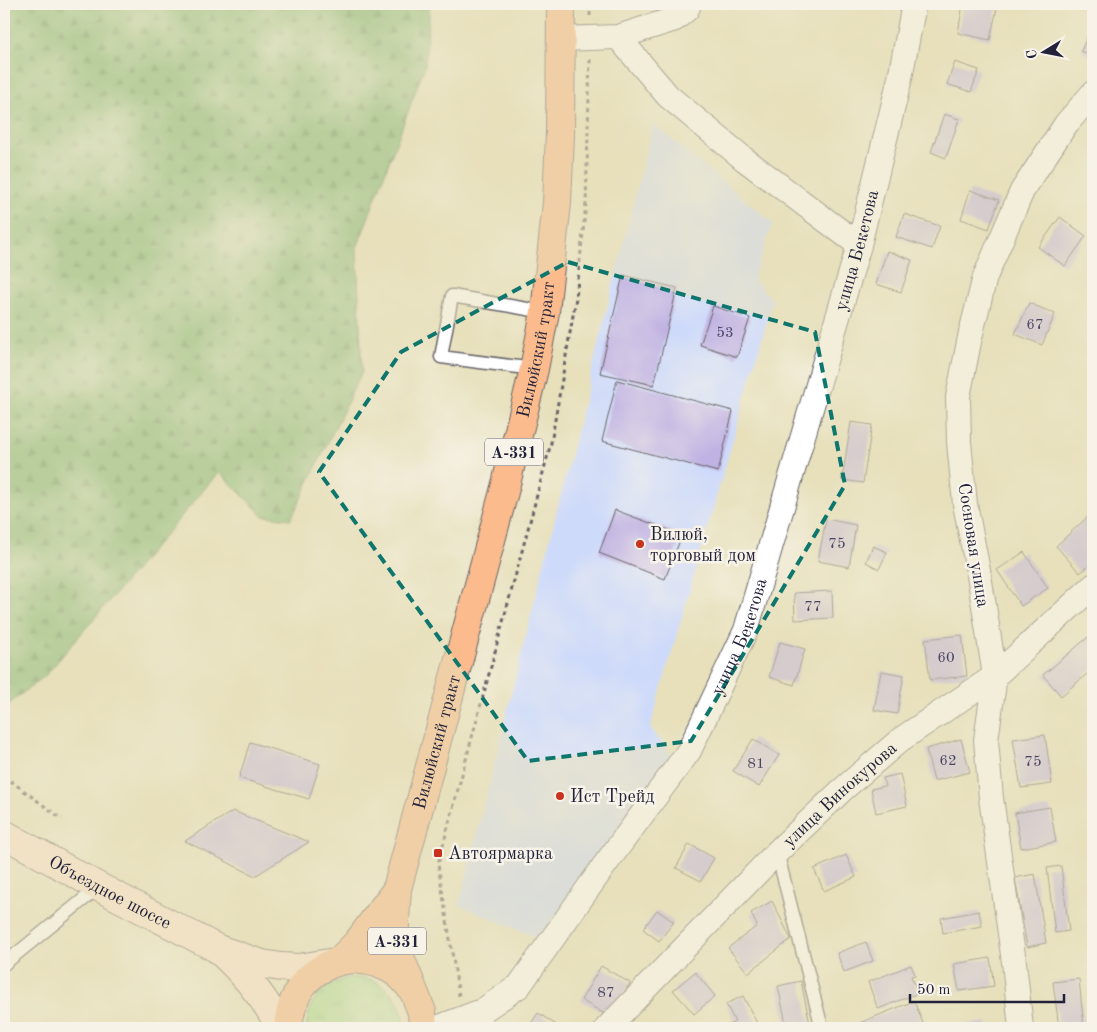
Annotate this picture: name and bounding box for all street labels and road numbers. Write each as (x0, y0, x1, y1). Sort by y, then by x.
street label: улица Бекетова (832, 188, 882, 313)
street label: Вилюйский тракт (514, 281, 558, 420)
road number: А-331 (485, 438, 543, 466)
street label: Сосновая улица (954, 482, 992, 609)
street label: улица Бекетова (709, 576, 771, 698)
street label: Вилюйский тракт (411, 673, 464, 812)
street label: улица Винокурова (780, 739, 901, 851)
street label: Объездное шоссе (46, 853, 174, 933)
road number: А-331 (368, 928, 426, 954)

